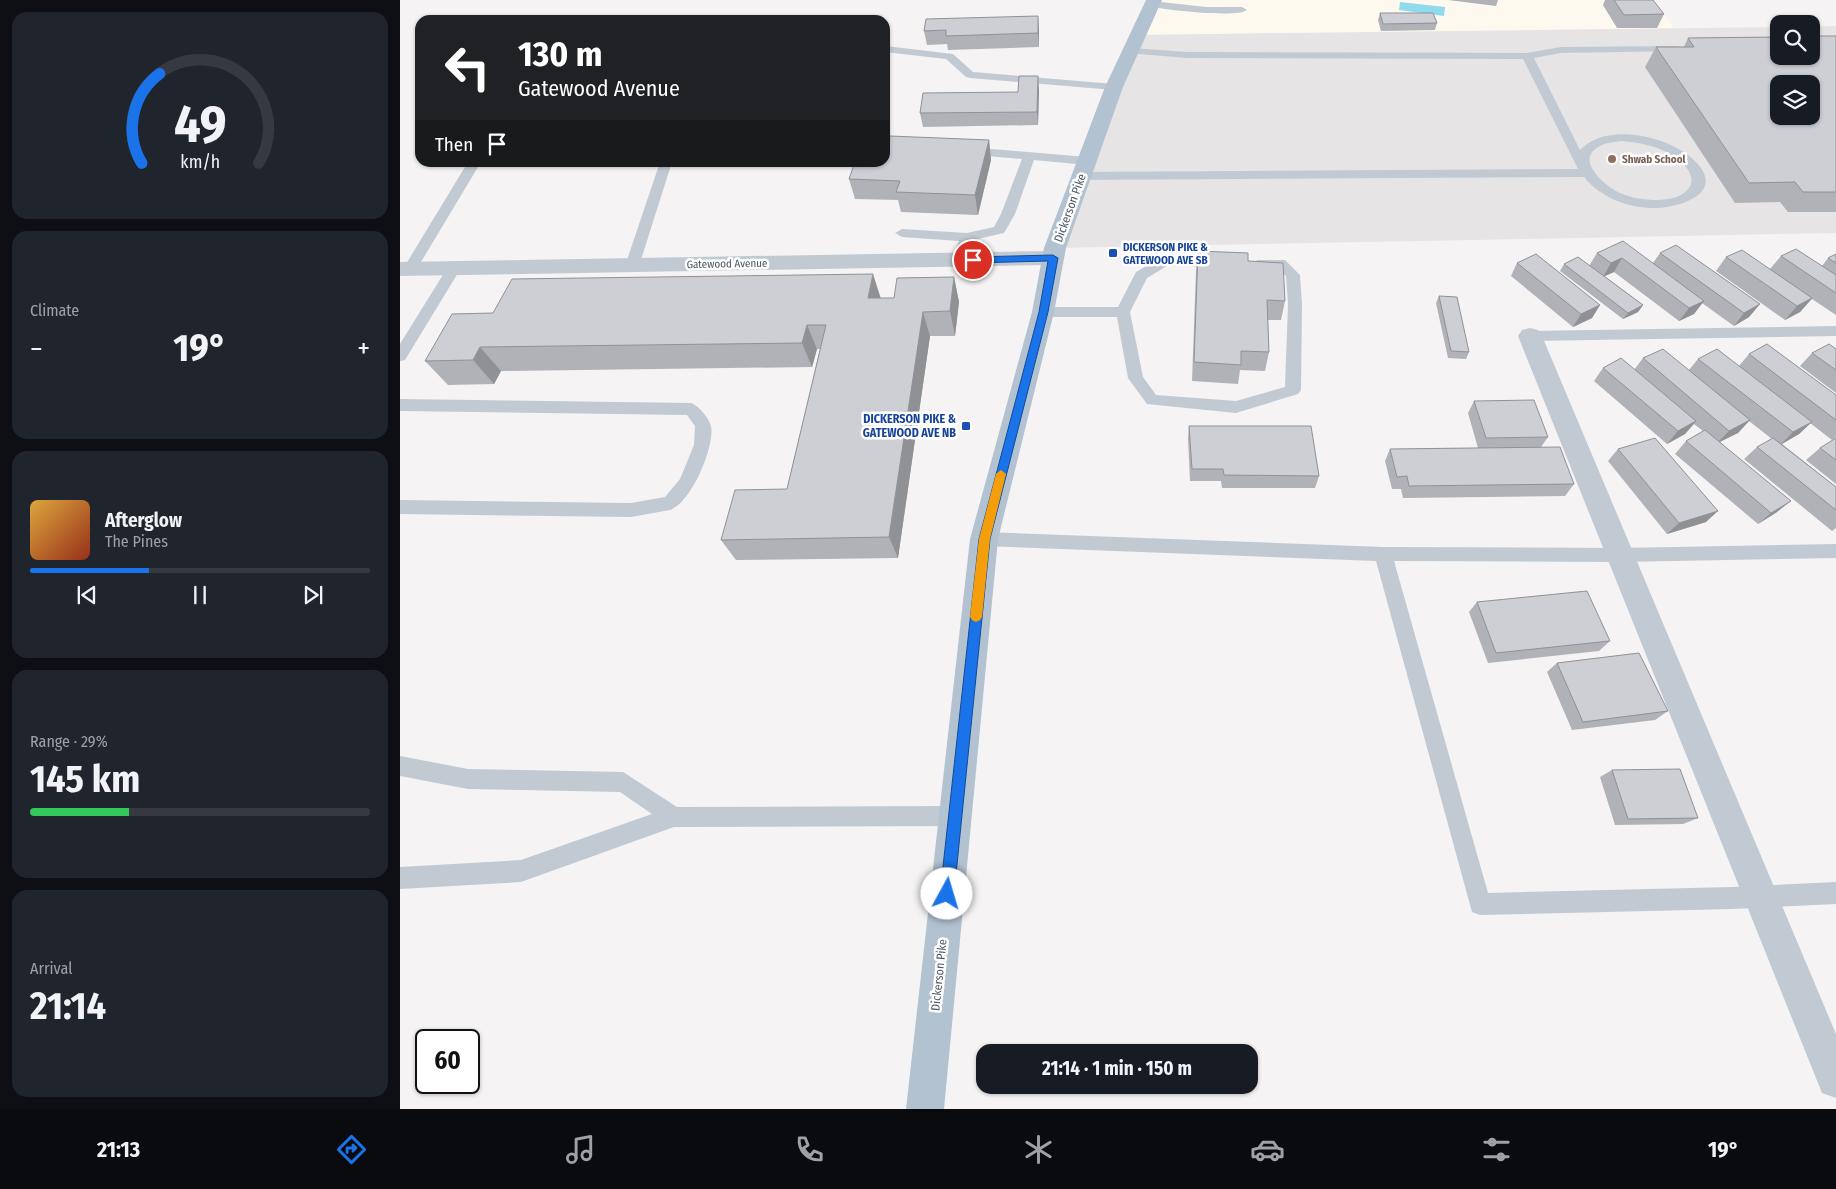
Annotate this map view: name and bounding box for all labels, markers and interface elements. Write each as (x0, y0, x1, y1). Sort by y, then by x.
map controls (1770, 15, 1820, 125)
button: search (1770, 15, 1820, 65)
text: 130 m (518, 33, 602, 75)
icon: left (435, 35, 500, 100)
text: Gatewood Avenue (518, 75, 680, 102)
button: layers (1770, 75, 1820, 125)
text: 49 (174, 93, 226, 156)
icon: arrive (483, 130, 511, 158)
text: Then (435, 133, 473, 156)
text: km/h (180, 151, 220, 173)
marker: Shwab School (1606, 153, 1618, 165)
place label: Shwab School (1622, 153, 1687, 166)
street label: Dickerson Pike (1051, 172, 1089, 244)
pin (952, 239, 994, 281)
place label: DICKERSON PIKE & GATEWOOD AVE SB (1123, 241, 1208, 267)
icon: arrive (959, 246, 987, 274)
marker: DICKERSON PIKE & GATEWOOD AVE SB (1107, 247, 1119, 259)
street label: Gatewood Avenue (686, 257, 768, 271)
text: Climate (30, 301, 79, 320)
text: 19° (173, 325, 227, 371)
text: − (30, 332, 43, 365)
text: + (357, 332, 370, 365)
place label: DICKERSON PIKE & GATEWOOD AVE NB (863, 412, 957, 440)
marker: DICKERSON PIKE & GATEWOOD AVE NB (960, 420, 972, 432)
text: Afterglow (105, 509, 182, 532)
text: The Pines (105, 532, 168, 551)
icon: previous (73, 581, 101, 609)
icon: pause (186, 581, 214, 609)
icon: next (299, 581, 327, 609)
text: Range · 29% (30, 732, 108, 751)
text: 145 km (30, 756, 140, 802)
position arrow (920, 867, 972, 919)
street label: Dickerson Pike (928, 938, 950, 1011)
text: Arrival (30, 959, 72, 978)
text: 21:14 (30, 983, 106, 1029)
speed limit sign: 60 (415, 1029, 480, 1094)
text: 21:14 · 1 min · 150 m (1042, 1057, 1192, 1080)
icon: directions (334, 1132, 369, 1167)
icon: music (563, 1132, 598, 1167)
icon: phone (792, 1132, 827, 1167)
icon: climate (1021, 1132, 1056, 1167)
icon: car (1250, 1132, 1285, 1167)
icon: filters (1479, 1132, 1514, 1167)
text: 21:13 (97, 1136, 140, 1163)
text: 19° (1708, 1136, 1739, 1163)

